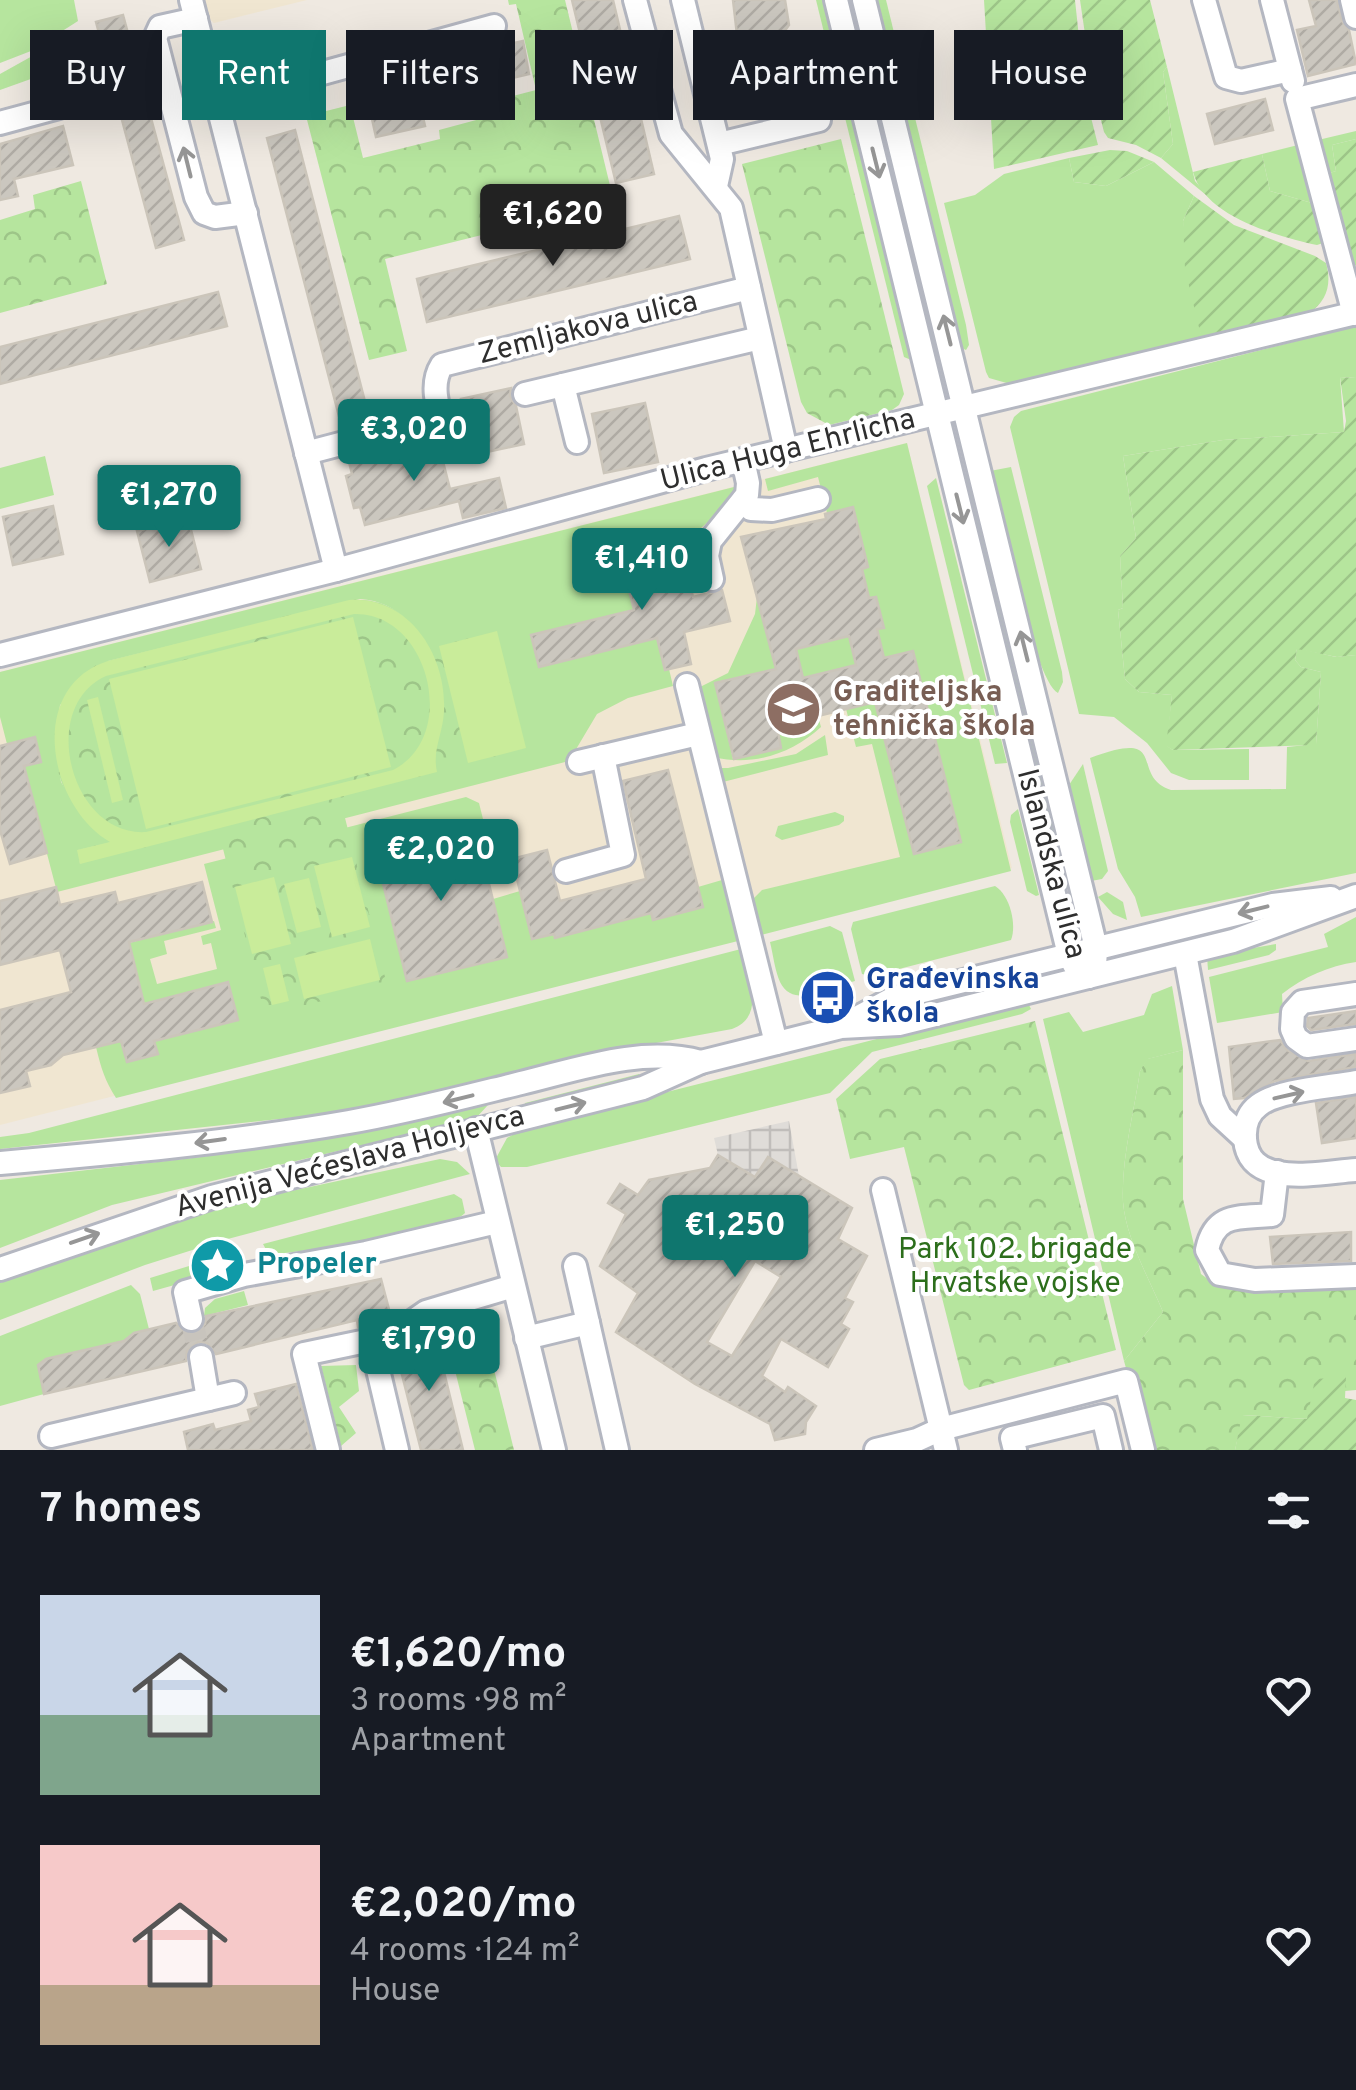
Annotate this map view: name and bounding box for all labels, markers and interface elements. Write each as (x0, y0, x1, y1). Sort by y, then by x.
chip: Buy (30, 30, 162, 120)
chip: Rent (182, 30, 326, 120)
chip: Filters (346, 30, 515, 120)
chip: New (535, 30, 673, 120)
chip: Apartment (693, 30, 934, 120)
chip: House (954, 30, 1123, 120)
one-way arrow (868, 146, 886, 178)
one-way arrow (176, 147, 195, 178)
pin: €1,620 (472, 184, 634, 269)
text: €1,620 (502, 196, 604, 236)
street label: Zemljakova ulica (474, 284, 702, 374)
one-way arrow (936, 315, 955, 346)
pin: €3,020 (333, 399, 495, 484)
street label: Ulica Huga Ehrlicha (657, 401, 919, 501)
text: €3,020 (360, 411, 468, 451)
pin: €1,270 (88, 465, 250, 550)
text: €1,270 (120, 477, 218, 517)
one-way arrow (952, 493, 970, 525)
pin: €1,410 (561, 528, 723, 613)
text: €1,410 (594, 540, 690, 580)
one-way arrow (1013, 631, 1032, 662)
place label: Graditeljska tehnička škola (833, 675, 1036, 746)
school or university icon: Graditeljska tehnička škola (764, 680, 824, 740)
street label: Islandska ulica (1007, 765, 1093, 963)
pin: €2,020 (360, 819, 522, 904)
text: €2,020 (386, 831, 496, 871)
one-way arrow (1238, 902, 1270, 920)
place label: Građevinska škola (866, 962, 1040, 1033)
bus stop icon: Građevinska škola (797, 967, 857, 1027)
one-way arrow (1272, 1085, 1304, 1103)
one-way arrow (443, 1091, 475, 1109)
one-way arrow (554, 1096, 586, 1114)
street label: Avenija Većeslava Holjevca (171, 1099, 529, 1227)
one-way arrow (195, 1132, 227, 1151)
pin: €1,250 (654, 1195, 816, 1280)
text: €1,250 (684, 1207, 786, 1247)
one-way arrow (69, 1227, 101, 1245)
park label: Park 102. brigade Hrvatske vojske (898, 1232, 1132, 1303)
place icon: Propeler (188, 1235, 248, 1295)
place label: Propeler (257, 1247, 377, 1284)
pin: €1,790 (348, 1309, 510, 1394)
text: €1,790 (381, 1321, 477, 1361)
icon: filters (1261, 1483, 1316, 1538)
text: 7 homes (40, 1484, 202, 1537)
text: €1,620/mo (350, 1629, 566, 1682)
icon: home (120, 1635, 240, 1755)
icon: heart (1261, 1668, 1316, 1723)
text: 3 rooms · 98 m² (350, 1682, 567, 1722)
text: Apartment (350, 1722, 506, 1762)
text: €2,020/mo (350, 1879, 577, 1932)
icon: home (120, 1885, 240, 2005)
icon: heart (1261, 1918, 1316, 1973)
text: 4 rooms · 124 m² (350, 1932, 580, 1972)
text: House (350, 1972, 440, 2012)

